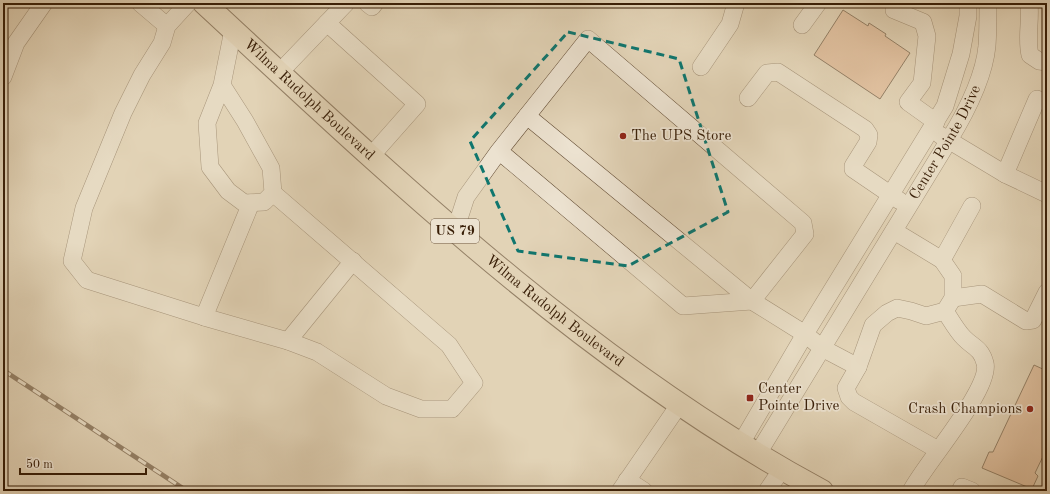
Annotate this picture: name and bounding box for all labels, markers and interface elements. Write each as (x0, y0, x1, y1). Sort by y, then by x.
street label: Wilma Rudolph Boulevard (241, 37, 377, 163)
street label: Center Pointe Drive (907, 83, 984, 202)
place label: The UPS Store (631, 129, 732, 144)
marker: The UPS Store (618, 131, 628, 141)
road number: US 79 (431, 219, 479, 243)
street label: Wilma Rudolph Boulevard (483, 252, 627, 370)
place label: Center Pointe Drive (758, 382, 839, 414)
marker: Center Pointe Drive (745, 393, 755, 403)
place label: Crash Champions (908, 402, 1022, 417)
marker: Crash Champions (1025, 404, 1035, 414)
scale bar (20, 450, 146, 476)
text: 50 m (26, 458, 53, 471)

